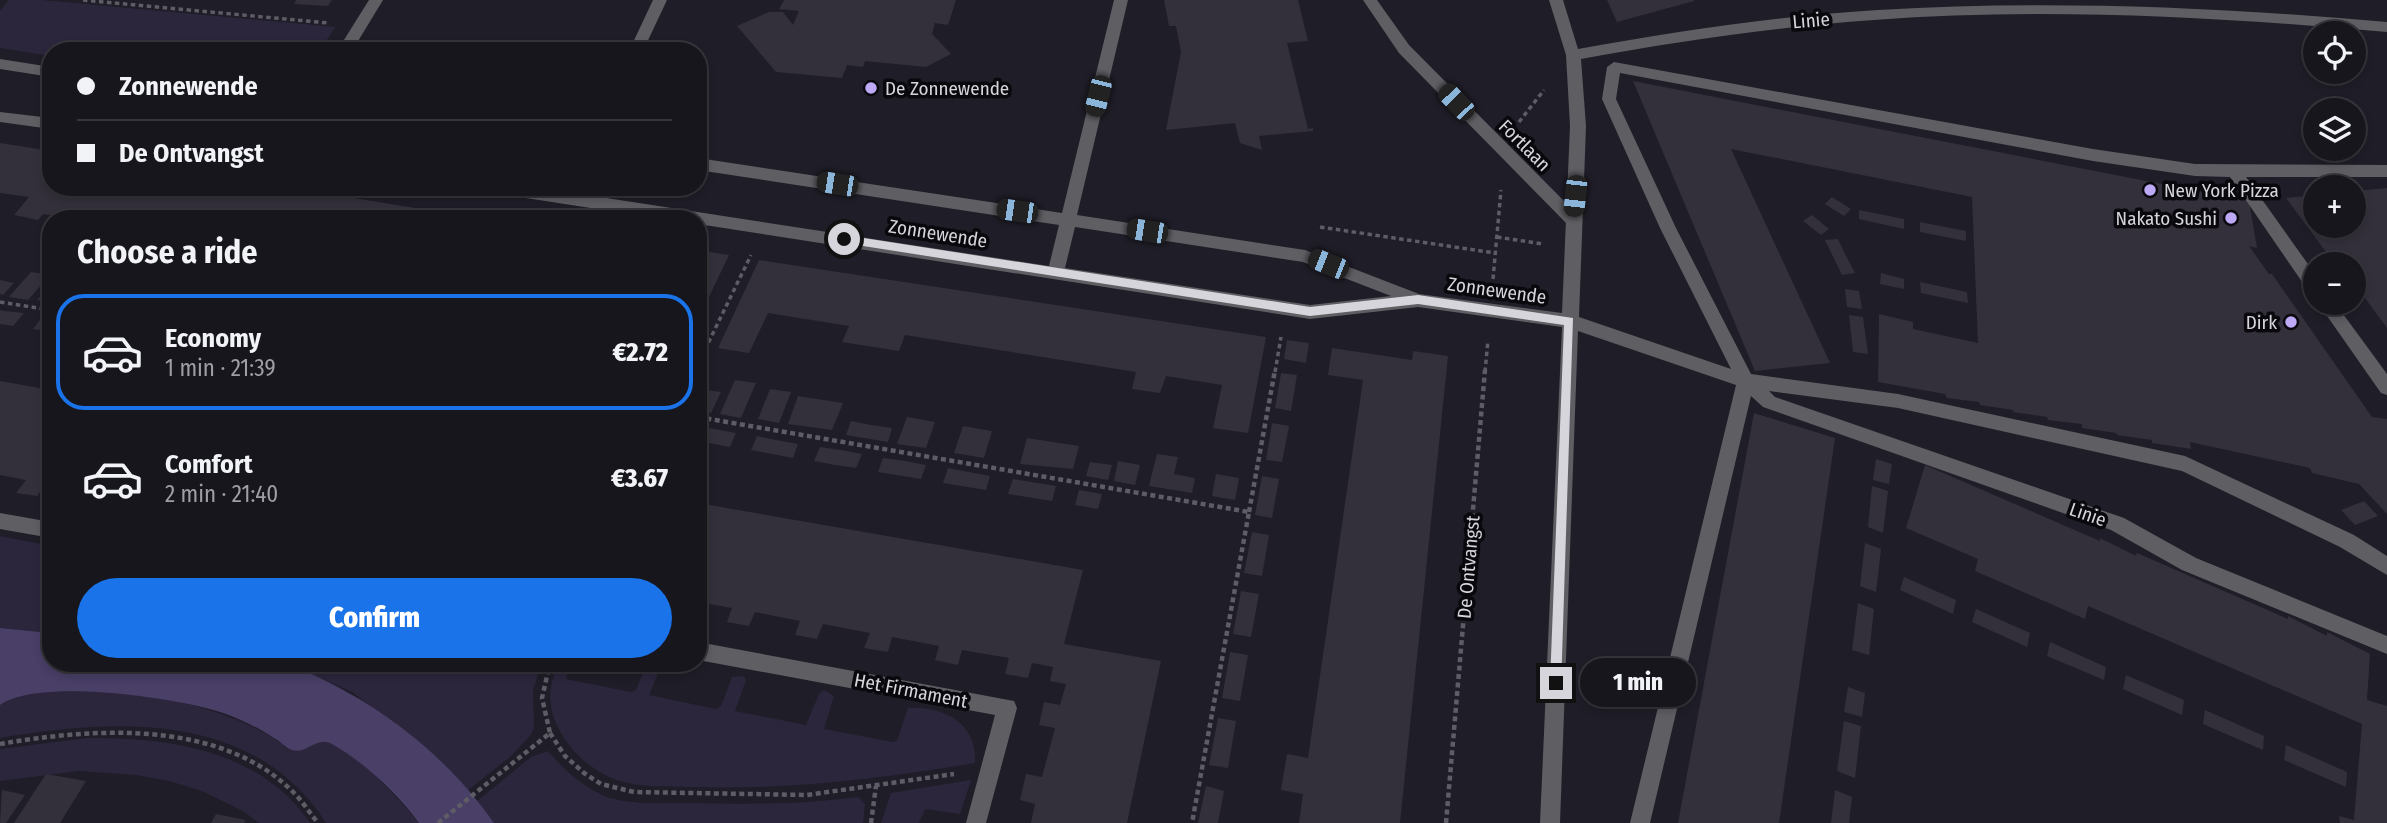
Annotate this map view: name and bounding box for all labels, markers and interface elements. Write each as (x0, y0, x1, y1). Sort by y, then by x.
street label: Linie (1791, 7, 1831, 34)
map controls (2303, 21, 2366, 315)
button: locate (2303, 21, 2366, 84)
text: Zonnewende (119, 71, 258, 102)
car (1083, 73, 1114, 119)
place label: De Zonnewende (885, 77, 1009, 100)
marker: De Zonnewende (863, 80, 879, 96)
car (1434, 80, 1479, 124)
button: layers (2303, 98, 2366, 161)
street label: Fortlaan (1494, 115, 1555, 176)
text: De Ontvangst (119, 138, 264, 169)
car (815, 170, 860, 198)
car (1563, 174, 1588, 218)
button: + (2303, 175, 2366, 238)
place label: New York Pizza (2164, 179, 2279, 202)
marker: New York Pizza (2142, 182, 2158, 198)
car (995, 198, 1040, 224)
place label: Nakato Sushi (2116, 207, 2217, 230)
marker: Nakato Sushi (2223, 210, 2239, 226)
street label: Zonnewende (887, 214, 989, 253)
car (1125, 217, 1170, 245)
route start (828, 223, 860, 255)
text: Choose a ride (77, 233, 258, 271)
car (1305, 246, 1352, 282)
button: − (2303, 252, 2366, 315)
street label: Zonnewende (1446, 272, 1548, 309)
place label: Dirk (2246, 311, 2277, 334)
marker: Dirk (2283, 314, 2299, 330)
icon: car (81, 321, 144, 384)
text: Economy (165, 323, 261, 354)
text: €2.72 (612, 337, 668, 368)
text: 1 min · 21:39 (165, 354, 276, 382)
icon: car (81, 447, 144, 510)
text: Comfort (165, 449, 253, 480)
text: €3.67 (611, 463, 668, 494)
text: 2 min · 21:40 (165, 480, 278, 508)
street label: Linie (2066, 498, 2109, 531)
street label: De Ontvangst (1453, 514, 1485, 620)
button: Confirm (77, 578, 672, 658)
callout: 1 min (1580, 658, 1696, 708)
route end (1540, 667, 1572, 699)
street label: Het Firmament (852, 668, 970, 713)
text: 1 min (1613, 668, 1663, 696)

